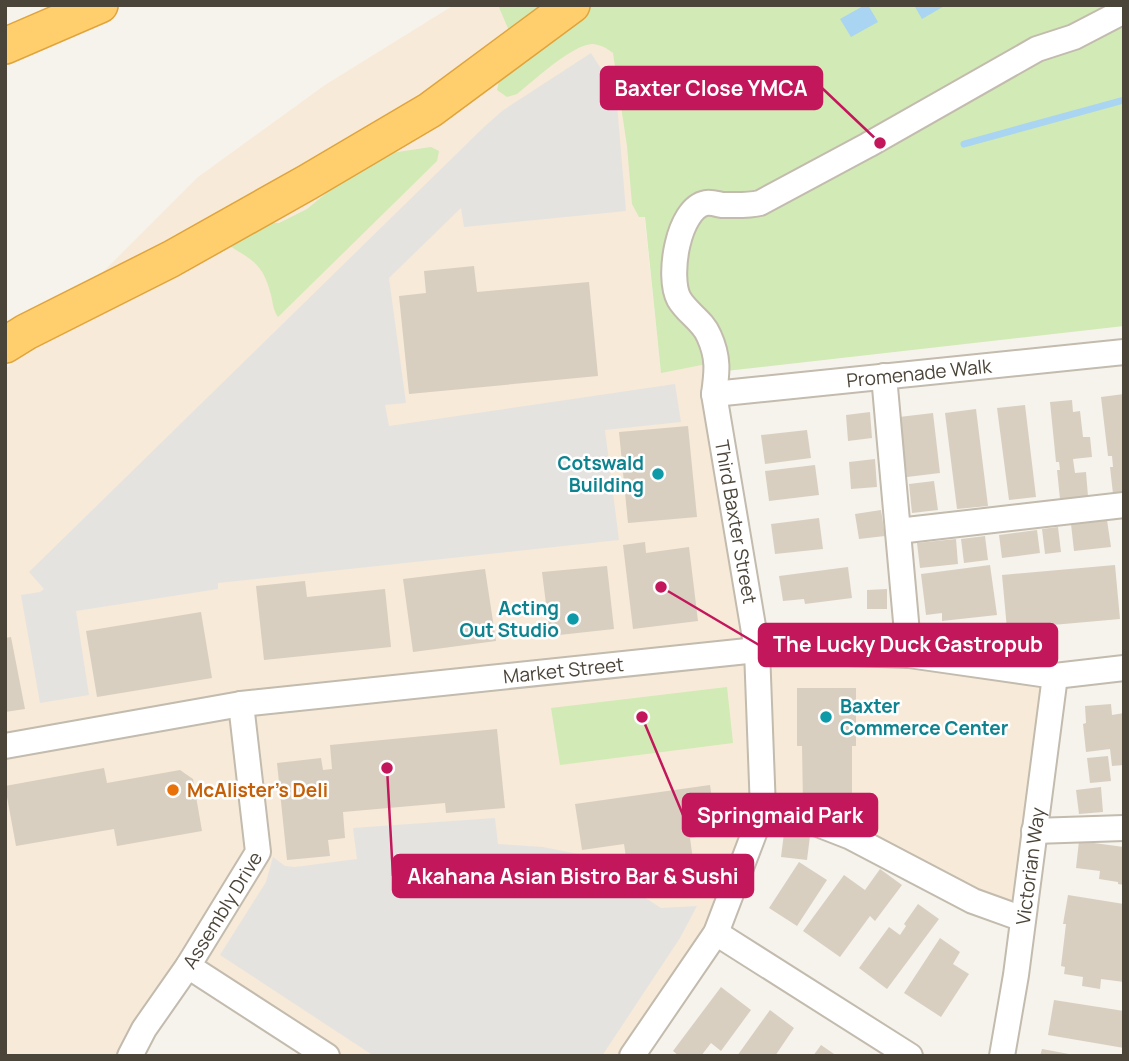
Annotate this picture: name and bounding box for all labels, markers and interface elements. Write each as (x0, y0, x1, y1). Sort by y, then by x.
callout: Baxter Close YMCA (601, 67, 822, 109)
text: Baxter Close YMCA (614, 74, 808, 102)
street label: Promenade Walk (845, 353, 993, 393)
street label: Third Baxter Street (709, 438, 763, 606)
place label: Cotswald Building (557, 450, 644, 498)
marker: Cotswald Building (650, 466, 666, 482)
place label: Acting Out Studio (459, 595, 559, 643)
marker: Acting Out Studio (565, 611, 581, 627)
callout: The Lucky Duck Gastropub (759, 624, 1057, 666)
text: The Lucky Duck Gastropub (773, 630, 1043, 658)
street label: Market Street (502, 651, 625, 689)
place label: Baxter Commerce Center (840, 693, 1009, 741)
marker: Baxter Commerce Center (818, 709, 834, 725)
place label: McAlister's Deli (187, 777, 328, 803)
marker: McAlister's Deli (165, 782, 181, 798)
callout: Springmaid Park (683, 794, 877, 836)
text: Springmaid Park (697, 801, 864, 829)
street label: Victorian Way (1010, 806, 1051, 927)
street label: Assembly Drive (177, 847, 268, 973)
callout: Akahana Asian Bistro Bar & Sushi (393, 855, 753, 897)
text: Akahana Asian Bistro Bar & Sushi (407, 862, 739, 890)

